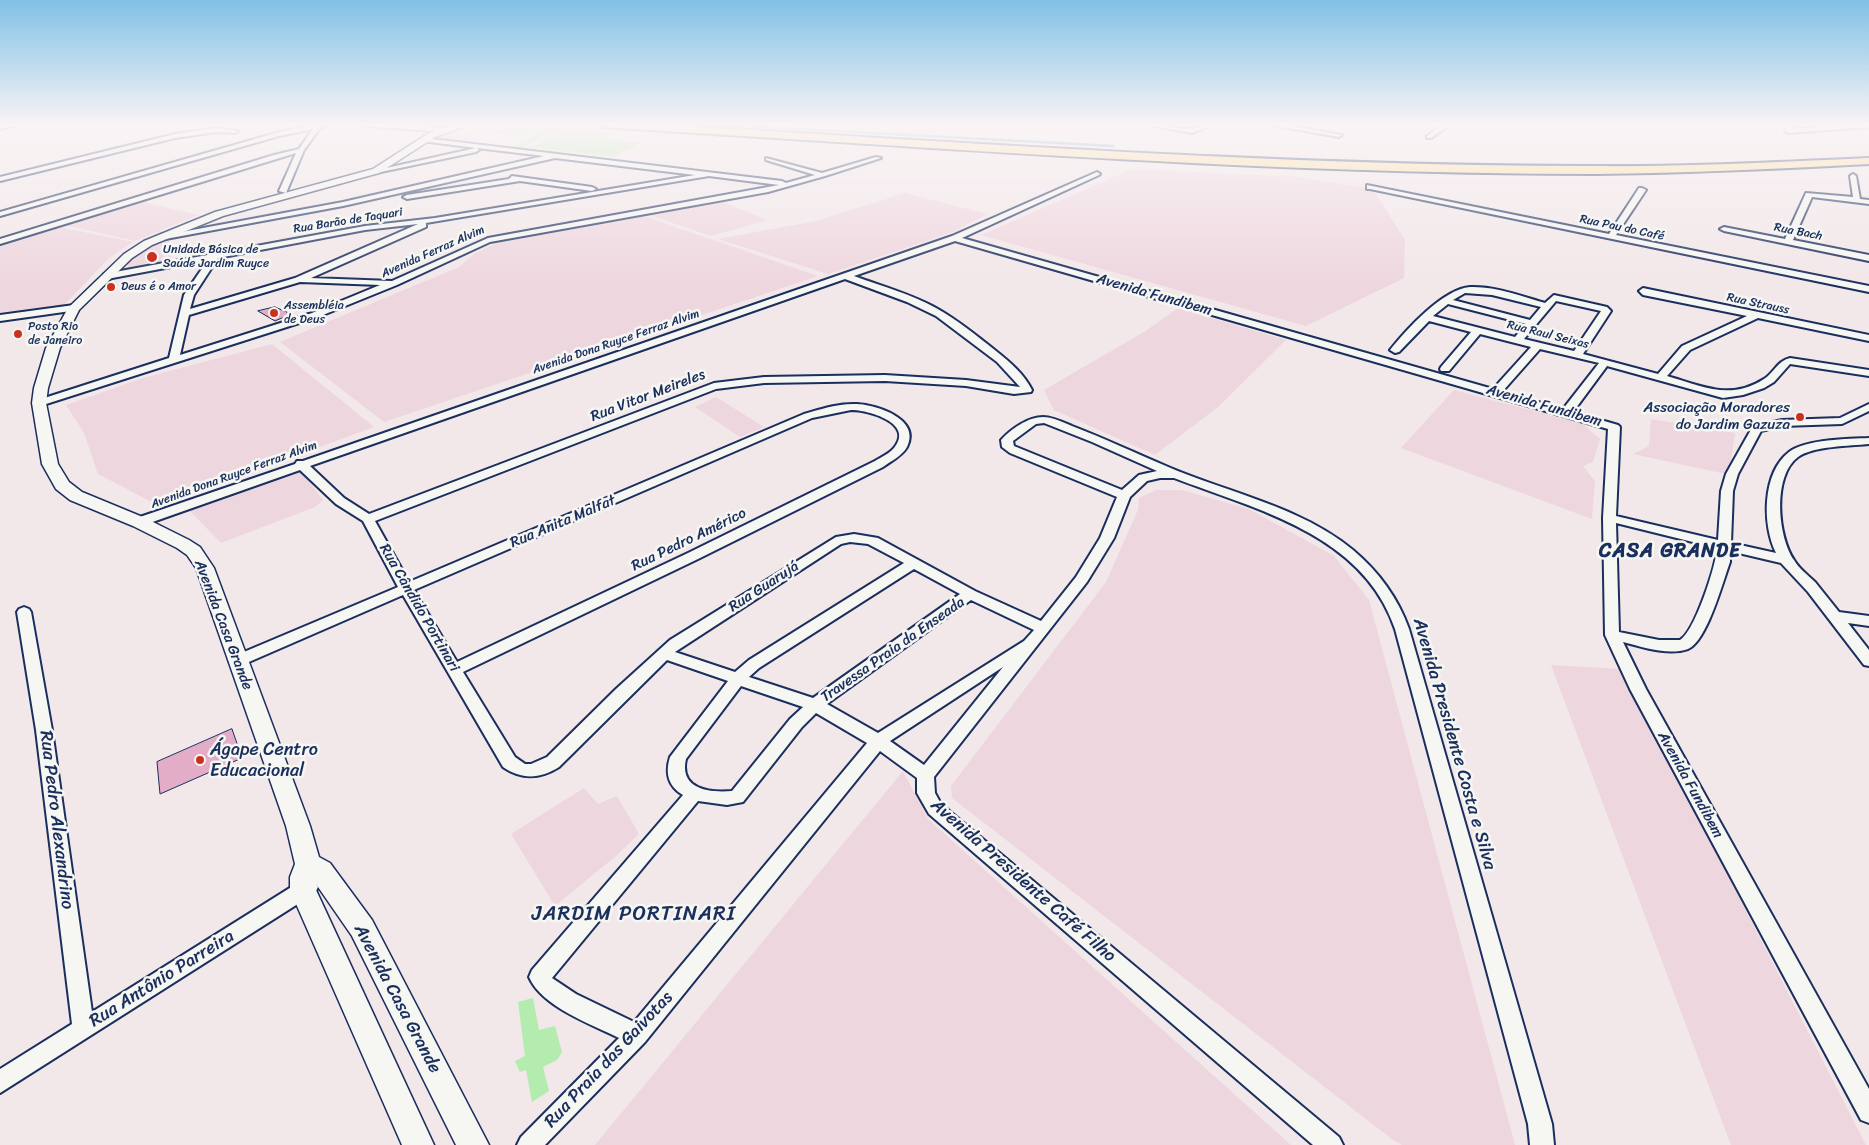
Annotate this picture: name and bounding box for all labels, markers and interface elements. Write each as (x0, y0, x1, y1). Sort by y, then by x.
street label: Rua Barão de Taquari (292, 205, 404, 237)
street label: Rua Pau do Café (1578, 212, 1666, 244)
street label: Rua Bach (1773, 220, 1823, 244)
street label: Avenida Ferraz Alvim (379, 223, 487, 281)
place label: Unidade Básica de Saúde Jardim Ruyce (163, 243, 269, 271)
marker: Unidade Básica de Saúde Jardim Ruyce (145, 250, 159, 264)
street label: Avenida Fundibem (1094, 270, 1214, 320)
place label: Deus é o Amor (121, 280, 196, 294)
marker: Deus é o Amor (105, 281, 117, 293)
street label: Rua Strauss (1725, 290, 1791, 318)
place label: Assembléia de Deus (284, 299, 344, 327)
marker: Assembléia de Deus (268, 307, 280, 319)
street label: Avenida Dona Ruyce Ferraz Alvim (531, 307, 701, 377)
street label: Rua Raul Seixas (1506, 318, 1590, 352)
place label: Posto Rio de Janeiro (28, 320, 82, 348)
marker: Posto Rio de Janeiro (12, 328, 24, 340)
street label: Rua Vitor Meireles (588, 366, 708, 426)
street label: Avenida Fundibem (1484, 381, 1604, 431)
place label: Associação Moradores do Jardim Gazuza (1643, 399, 1790, 434)
marker: Associação Moradores do Jardim Gazuza (1794, 411, 1806, 423)
street label: Avenida Dona Ruyce Ferraz Alvim (149, 438, 319, 512)
street label: Rua Anita Malfat (508, 492, 618, 552)
street label: Rua Pedro Américo (629, 504, 749, 576)
district label: CASA GRANDE (1598, 540, 1742, 564)
street label: Rua Cândido Portinari (375, 541, 463, 675)
street label: Avenida Casa Grande (190, 557, 256, 693)
street label: Rua Guarujá (726, 558, 802, 616)
street label: Travessa Praia da Enseada (818, 593, 968, 707)
street label: Avenida Presidente Costa e Silva (1408, 616, 1500, 872)
street label: Rua Pedro Alexandrino (34, 729, 78, 911)
street label: Avenida Fundibem (1653, 729, 1727, 841)
place label: Ágape Centro Educacional (210, 739, 318, 782)
marker: Ágape Centro Educacional (194, 754, 206, 766)
street label: Avenida Presidente Café Filho (926, 795, 1120, 967)
district label: JARDIM PORTINARI (532, 902, 736, 928)
street label: Avenida Casa Grande (349, 921, 445, 1077)
street label: Rua Antônio Parreira (86, 926, 238, 1032)
street label: Rua Praia das Gaivotas (540, 987, 678, 1133)

